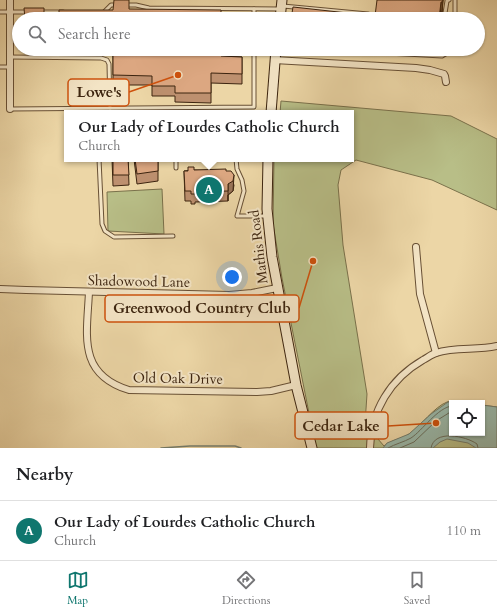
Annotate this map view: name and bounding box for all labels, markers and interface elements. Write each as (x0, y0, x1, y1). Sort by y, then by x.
search box (12, 12, 485, 56)
icon: search (26, 23, 48, 45)
text: Search here (58, 24, 131, 44)
callout: Lowe's (68, 79, 129, 106)
text: Lowe's (76, 82, 122, 102)
popup (64, 110, 354, 162)
text: Our Lady of Lourdes Catholic Church (78, 117, 340, 137)
text: Church (78, 137, 120, 155)
pin: A (196, 175, 222, 205)
street label: Mathis Road (244, 208, 272, 285)
your location (222, 267, 242, 287)
street label: Shadowood Lane (88, 271, 190, 292)
callout: Greenwood Country Club (105, 295, 299, 322)
text: Greenwood Country Club (113, 298, 291, 318)
street label: Old Oak Drive (133, 368, 223, 389)
map controls (449, 400, 485, 436)
button: locate (449, 400, 485, 436)
callout: Cedar Lake (295, 412, 388, 439)
text: Cedar Lake (302, 416, 380, 436)
text: Nearby (16, 463, 73, 486)
text: Our Lady of Lourdes Catholic Church (54, 512, 315, 532)
text: A (24, 522, 34, 540)
text: 110 m (447, 522, 481, 540)
text: Church (54, 532, 96, 550)
tab: Map (67, 569, 89, 608)
tab: Directions (222, 569, 270, 608)
tab: Saved (404, 569, 430, 608)

